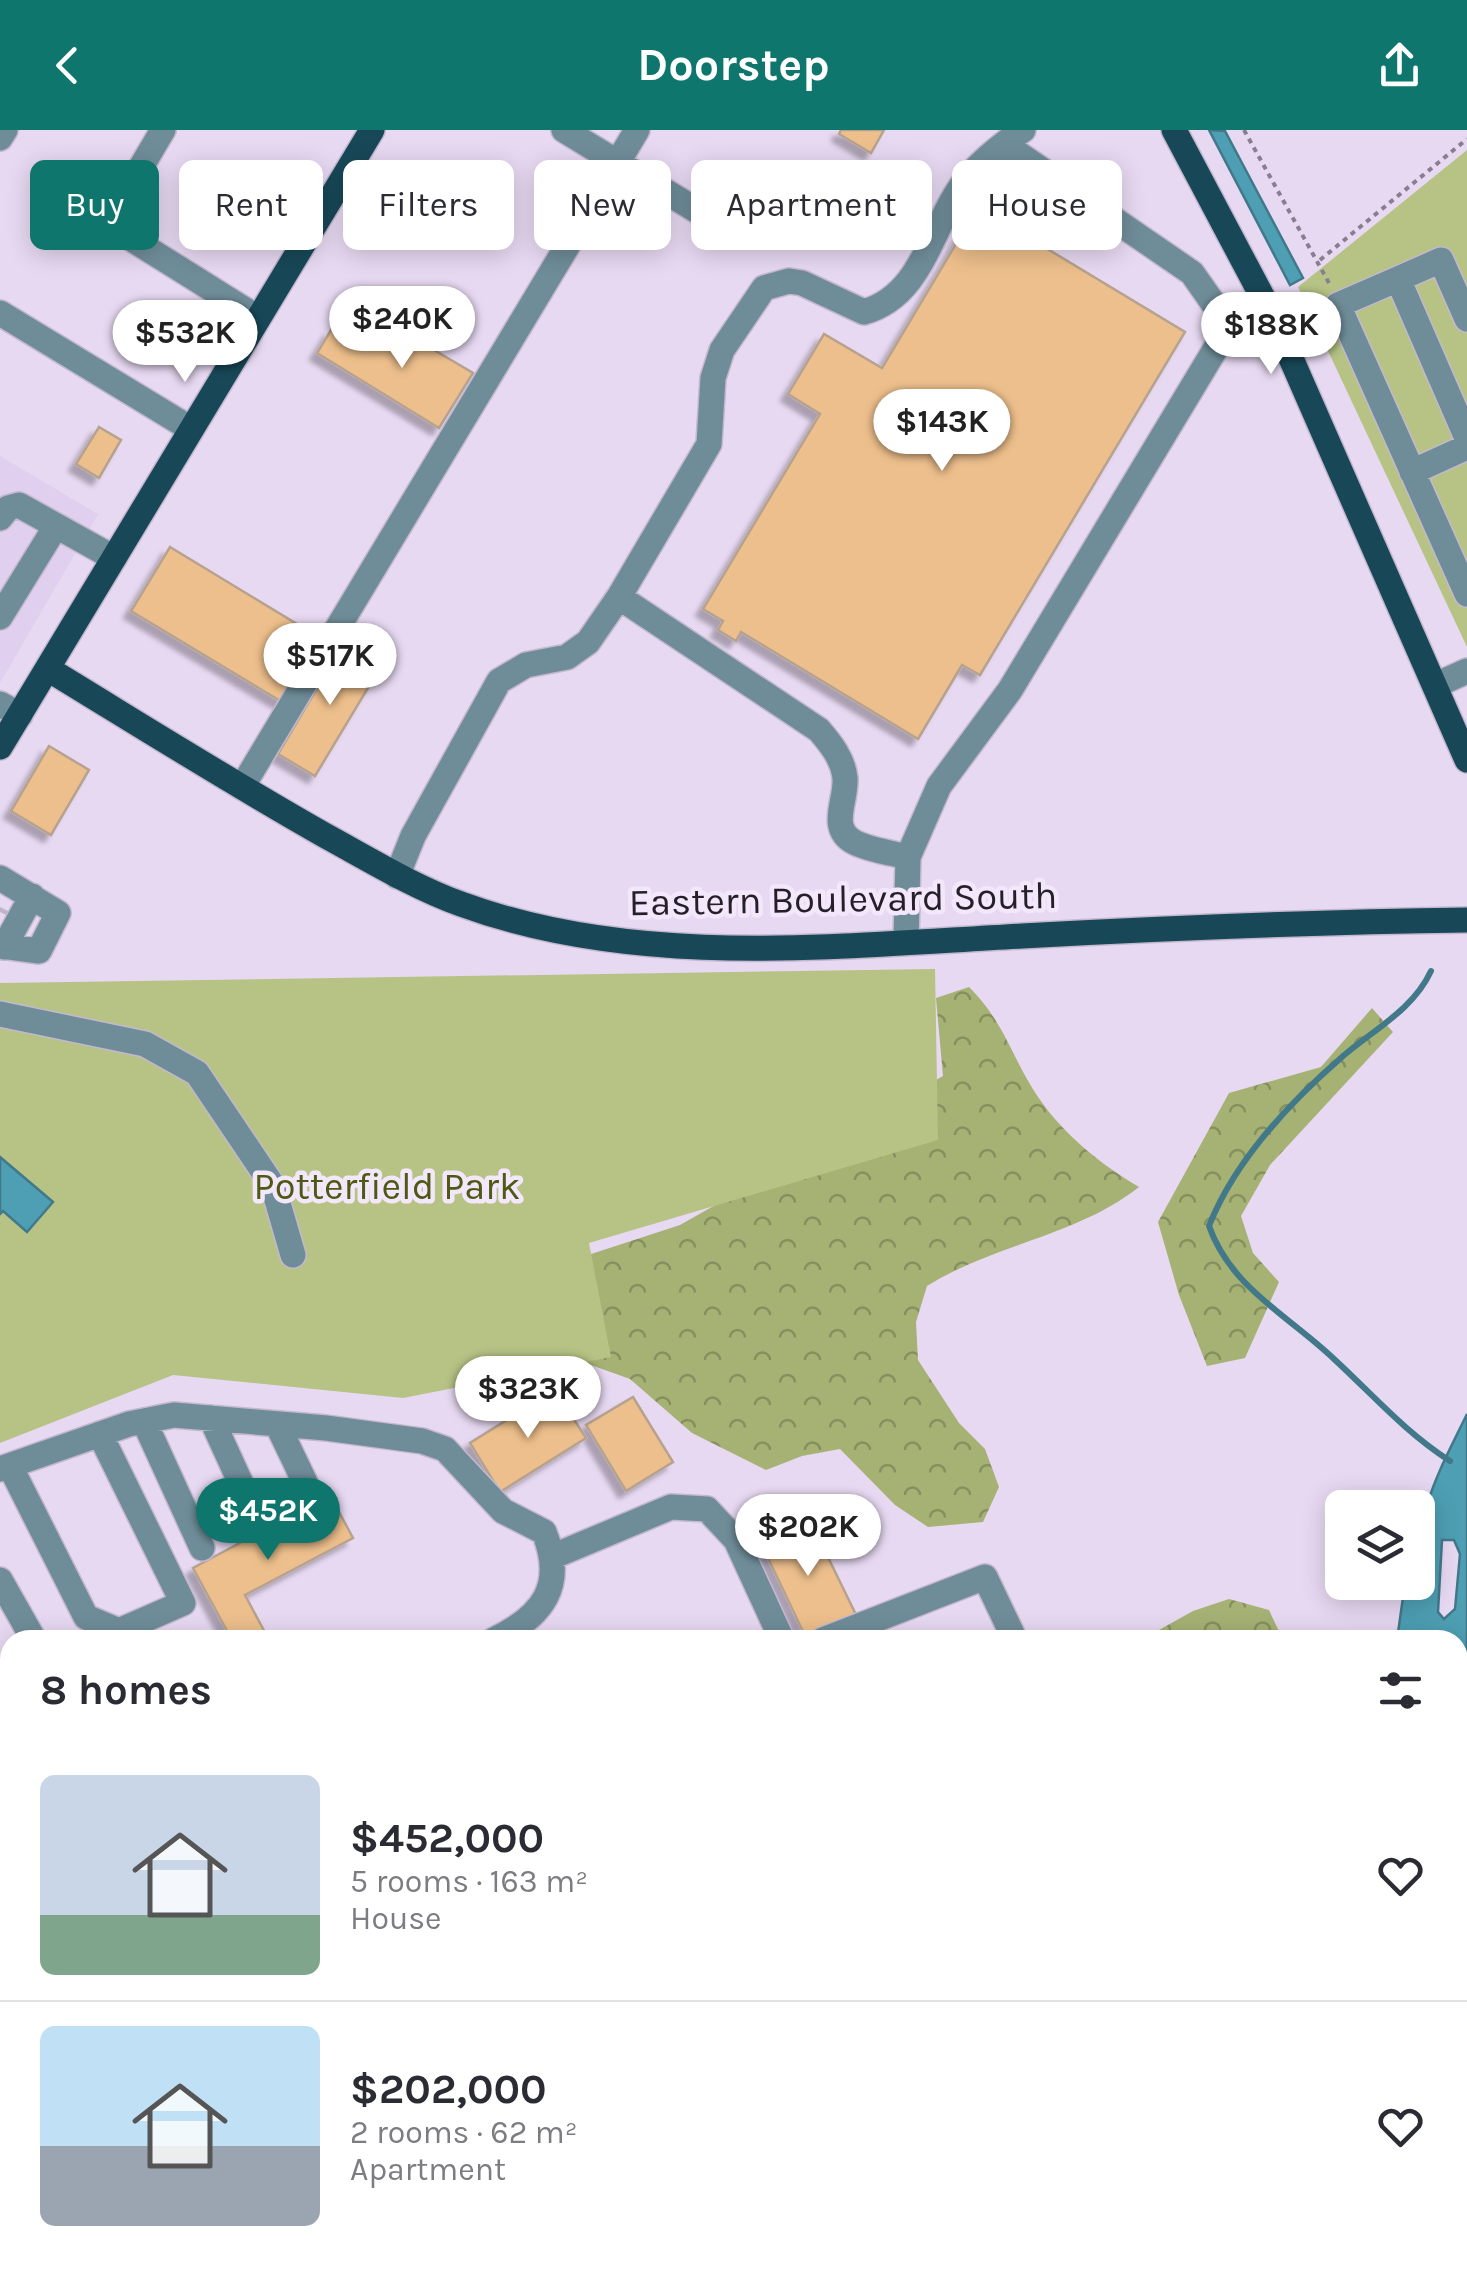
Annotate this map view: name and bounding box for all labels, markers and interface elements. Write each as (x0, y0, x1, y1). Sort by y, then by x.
icon: back (40, 38, 95, 93)
icon: share (1372, 38, 1427, 93)
text: Doorstep (637, 39, 830, 91)
chip: Buy (30, 160, 159, 250)
chip: Rent (179, 160, 323, 250)
chip: Filters (343, 160, 514, 250)
chip: New (534, 160, 671, 250)
chip: Apartment (691, 160, 932, 250)
chip: House (952, 160, 1122, 250)
pin: $240K (332, 286, 472, 371)
pin: $188K (1201, 292, 1341, 377)
pin: $532K (115, 300, 255, 385)
text: $240K (351, 300, 453, 337)
text: $188K (1223, 306, 1319, 343)
text: $532K (135, 314, 235, 351)
pin: $143K (872, 389, 1012, 474)
text: $143K (895, 403, 989, 440)
pin: $517K (260, 623, 400, 708)
text: $517K (286, 637, 374, 674)
street label: Eastern Boulevard South (628, 873, 1058, 925)
park label: Potterfield Park (254, 1164, 520, 1209)
pin: $323K (458, 1356, 598, 1441)
text: $323K (477, 1370, 579, 1407)
pin: $452K (198, 1478, 338, 1563)
map controls (1325, 1490, 1435, 1600)
button: layers (1325, 1490, 1435, 1600)
text: $452K (218, 1492, 318, 1529)
pin: $202K (738, 1494, 878, 1579)
text: $202K (757, 1508, 859, 1545)
icon: filters (1373, 1663, 1428, 1718)
text: 8 homes (40, 1665, 212, 1715)
text: $452,000 (350, 1813, 544, 1863)
icon: home (120, 1815, 240, 1935)
icon: heart (1373, 1848, 1428, 1903)
text: 5 rooms · 163 m² (350, 1863, 588, 1900)
text: House (350, 1900, 442, 1937)
text: $202,000 (350, 2064, 547, 2114)
icon: home (120, 2066, 240, 2186)
icon: heart (1373, 2099, 1428, 2154)
text: 2 rooms · 62 m² (350, 2114, 578, 2151)
text: Apartment (350, 2151, 506, 2188)

